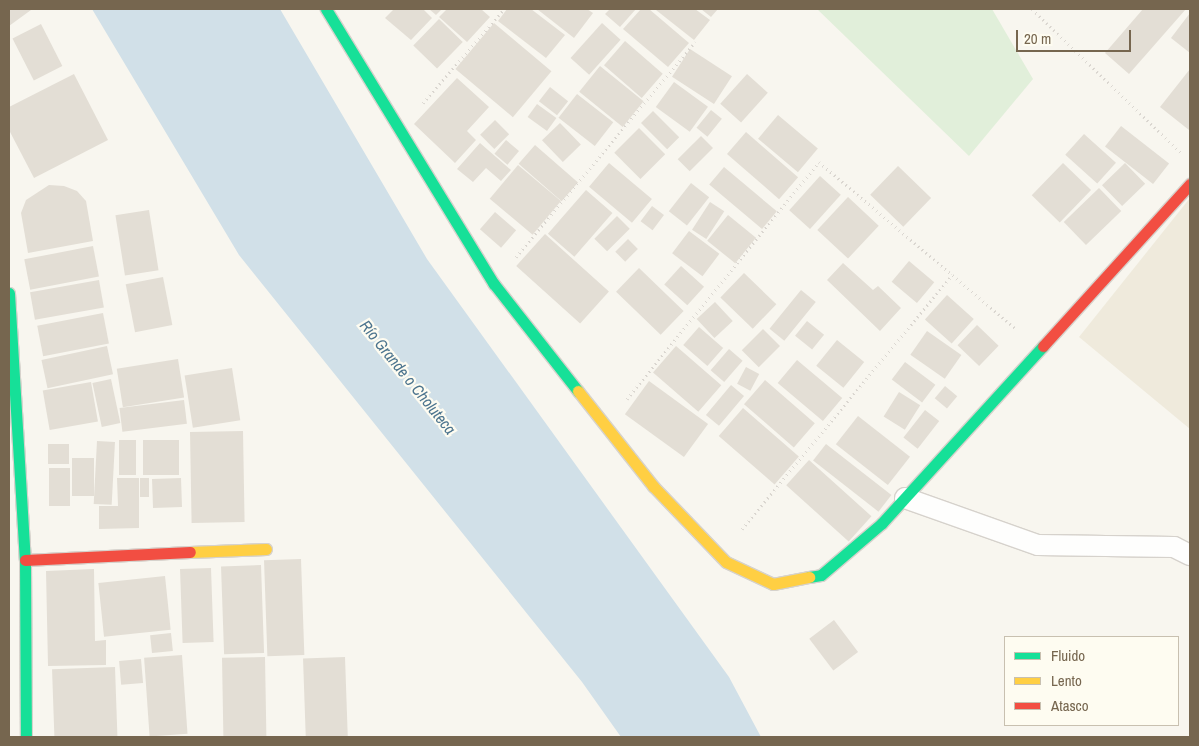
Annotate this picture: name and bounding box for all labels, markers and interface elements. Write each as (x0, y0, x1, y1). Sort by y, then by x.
scale bar (1019, 20, 1134, 52)
text: 20 m (1024, 28, 1051, 49)
water label: Río Grande o Choluteca (356, 316, 460, 438)
legend (1004, 636, 1179, 726)
text: Fluido (1051, 645, 1085, 666)
text: Lento (1051, 670, 1082, 691)
text: Atasco (1051, 695, 1089, 716)

